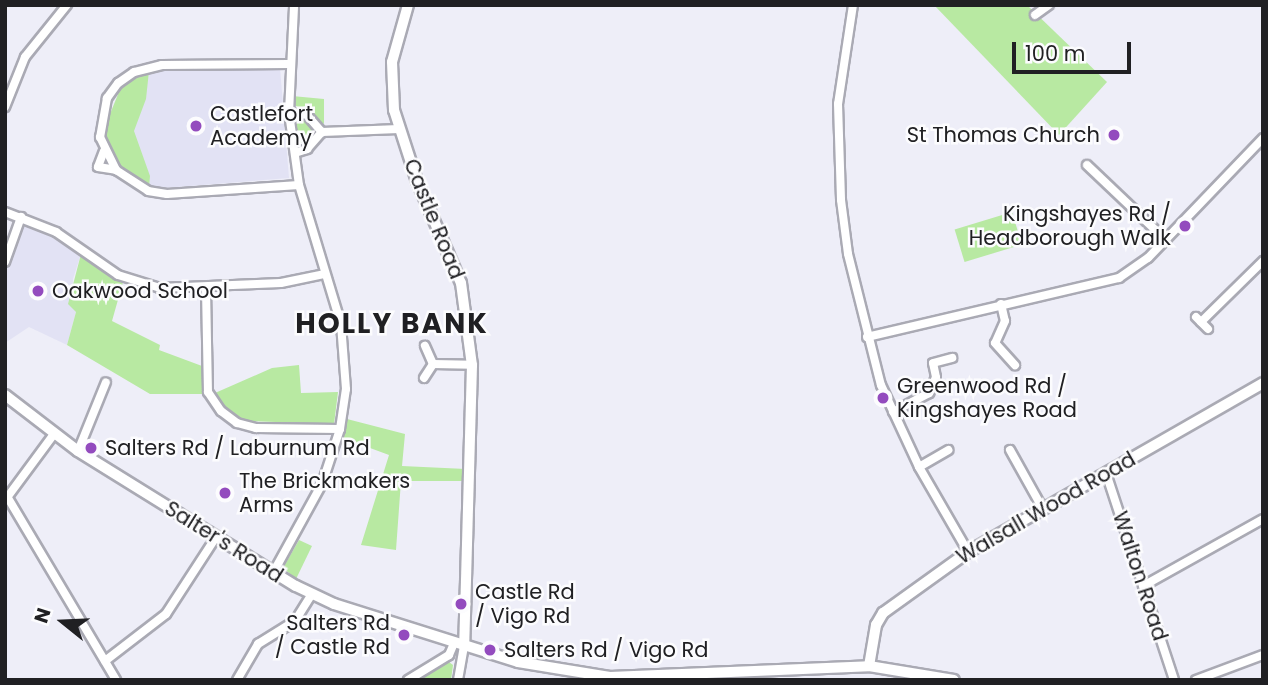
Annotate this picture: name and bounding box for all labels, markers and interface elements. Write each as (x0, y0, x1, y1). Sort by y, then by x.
scale bar (1016, 28, 1135, 72)
text: 100 m (1025, 39, 1085, 68)
place label: Castlefort Academy (210, 101, 313, 151)
marker: Castlefort Academy (188, 118, 204, 134)
place label: St Thomas Church (907, 122, 1100, 148)
marker: St Thomas Church (1106, 127, 1122, 143)
street label: Castle Road (398, 155, 470, 283)
place label: Kingshayes Rd / Headborough Walk (969, 201, 1171, 251)
marker: Kingshayes Rd / Headborough Walk (1177, 218, 1193, 234)
place label: Oakwood School (52, 278, 228, 304)
marker: Oakwood School (30, 283, 46, 299)
district label: HOLLY BANK (296, 307, 488, 341)
place label: Greenwood Rd / Kingshayes Road (897, 373, 1077, 423)
marker: Greenwood Rd / Kingshayes Road (875, 390, 891, 406)
place label: Salters Rd / Laburnum Rd (105, 435, 370, 461)
marker: Salters Rd / Laburnum Rd (83, 440, 99, 456)
street label: Walsall Wood Road (952, 446, 1140, 570)
place label: The Brickmakers Arms (239, 468, 410, 518)
marker: The Brickmakers Arms (217, 485, 233, 501)
street label: Salter's Road (160, 496, 288, 588)
street label: Walton Road (1107, 508, 1173, 644)
place label: Castle Rd / Vigo Rd (475, 579, 575, 629)
north arrow (28, 587, 98, 657)
marker: Castle Rd / Vigo Rd (453, 596, 469, 612)
text: N (28, 604, 58, 626)
place label: Salters Rd / Castle Rd (275, 610, 390, 660)
marker: Salters Rd / Castle Rd (396, 627, 412, 643)
place label: Salters Rd / Vigo Rd (504, 637, 708, 663)
marker: Salters Rd / Vigo Rd (482, 642, 498, 658)

